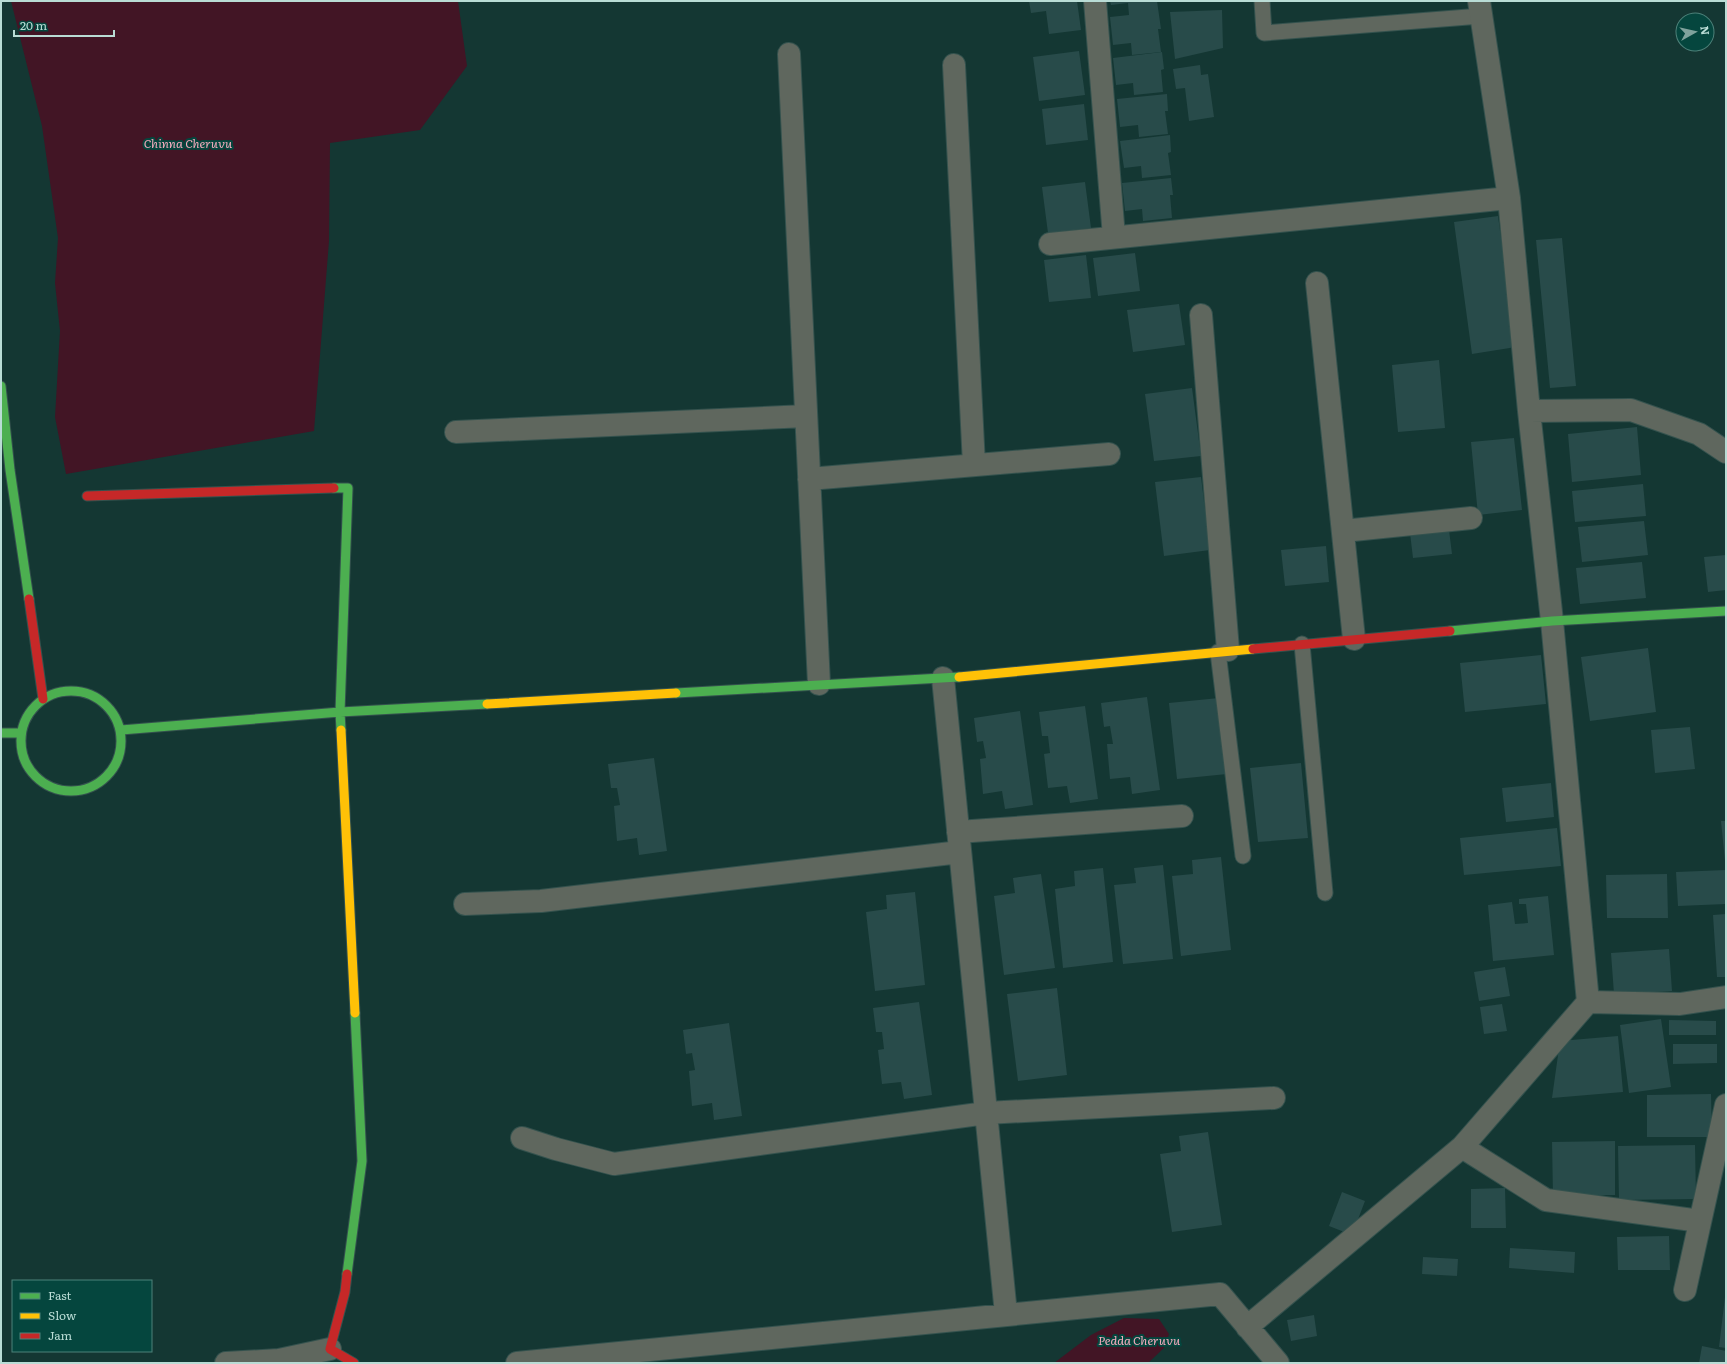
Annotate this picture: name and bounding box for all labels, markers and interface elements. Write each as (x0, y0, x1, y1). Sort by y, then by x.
scale bar (14, 12, 114, 38)
north arrow (1675, 12, 1715, 52)
text: 20 m (20, 16, 47, 34)
text: N (1697, 25, 1714, 36)
water label: Chinna Cheruvu (144, 134, 233, 152)
legend (12, 1280, 152, 1352)
text: Fast (48, 1286, 72, 1304)
text: Slow (48, 1306, 77, 1324)
text: Jam (48, 1326, 73, 1344)
water label: Pedda Cheruvu (1098, 1331, 1181, 1349)

